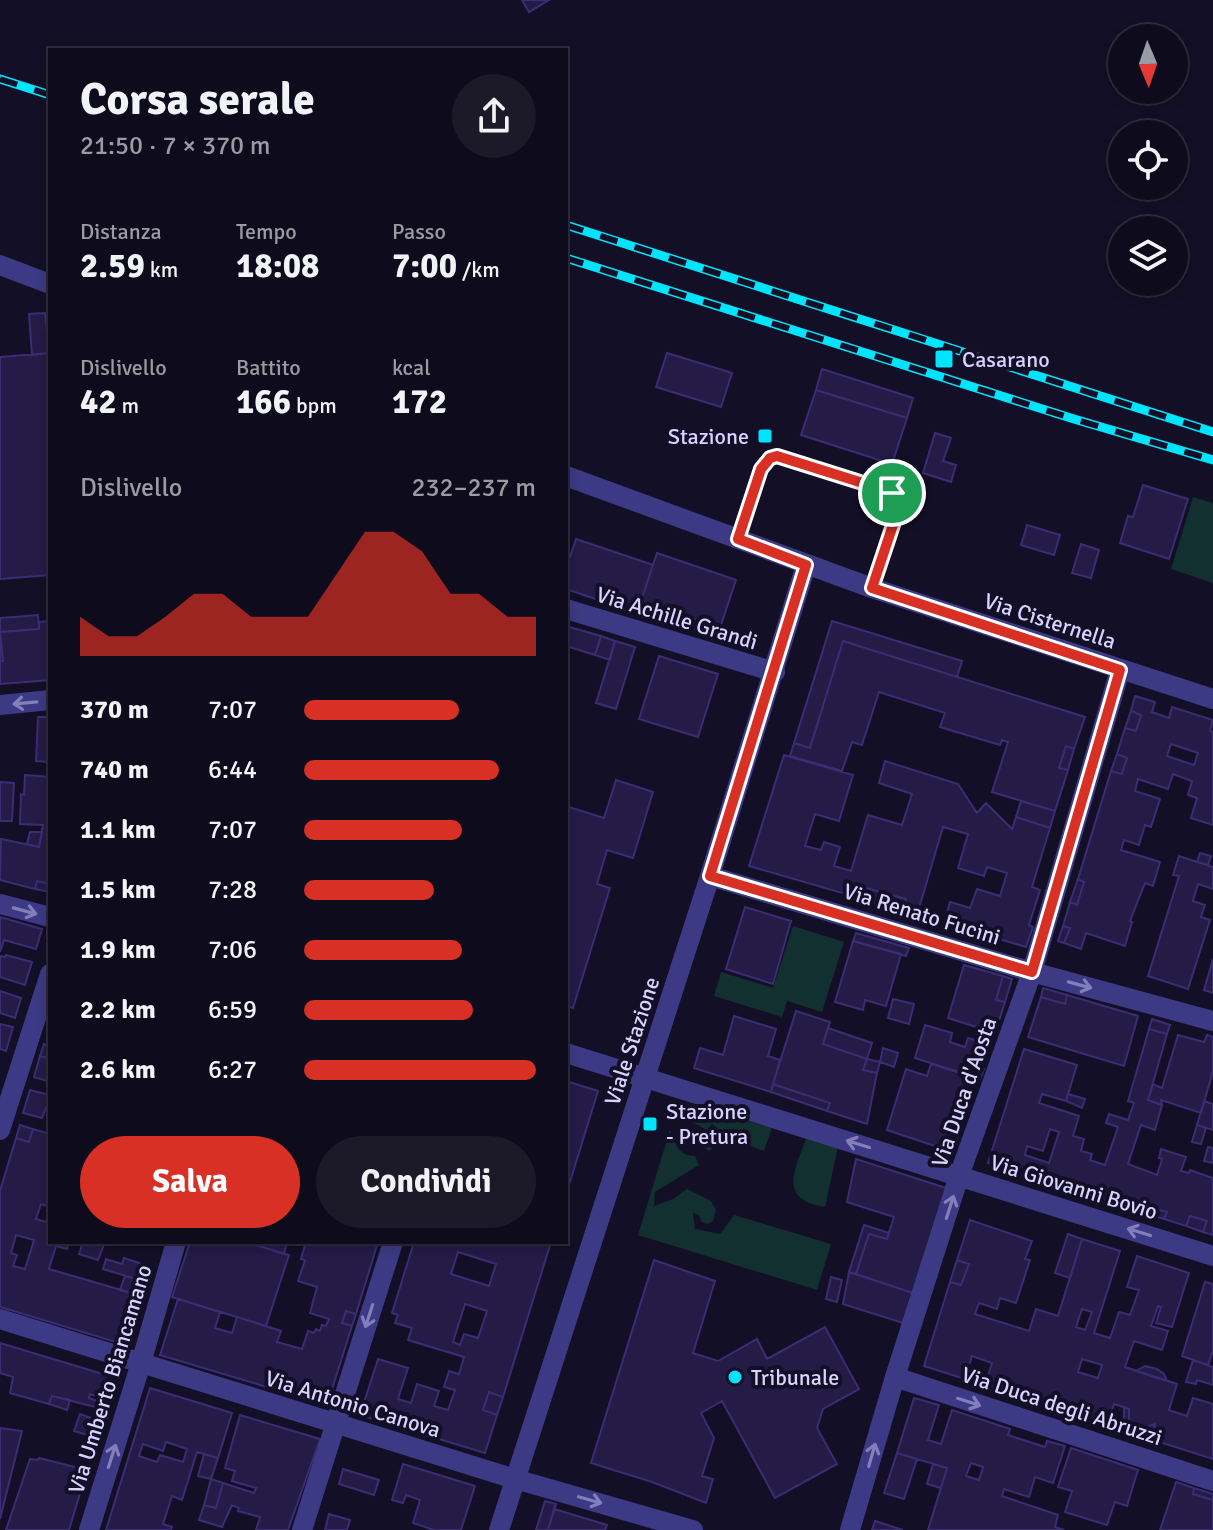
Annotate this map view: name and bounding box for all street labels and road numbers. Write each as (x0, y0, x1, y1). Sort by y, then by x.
street label: Via Achille Grandi (593, 581, 761, 655)
street label: Via Cisternella (981, 587, 1119, 655)
street label: Via Renato Fucini (840, 877, 1004, 951)
street label: Viale Stazione (599, 974, 665, 1108)
street label: Via Duca d'Aosta (926, 1014, 1002, 1170)
street label: Via Giovanni Bovio (987, 1149, 1161, 1225)
street label: Via Umberto Biancamano (62, 1261, 158, 1497)
street label: Via Duca degli Abruzzi (958, 1361, 1166, 1451)
street label: Via Antonio Canova (262, 1365, 444, 1443)

